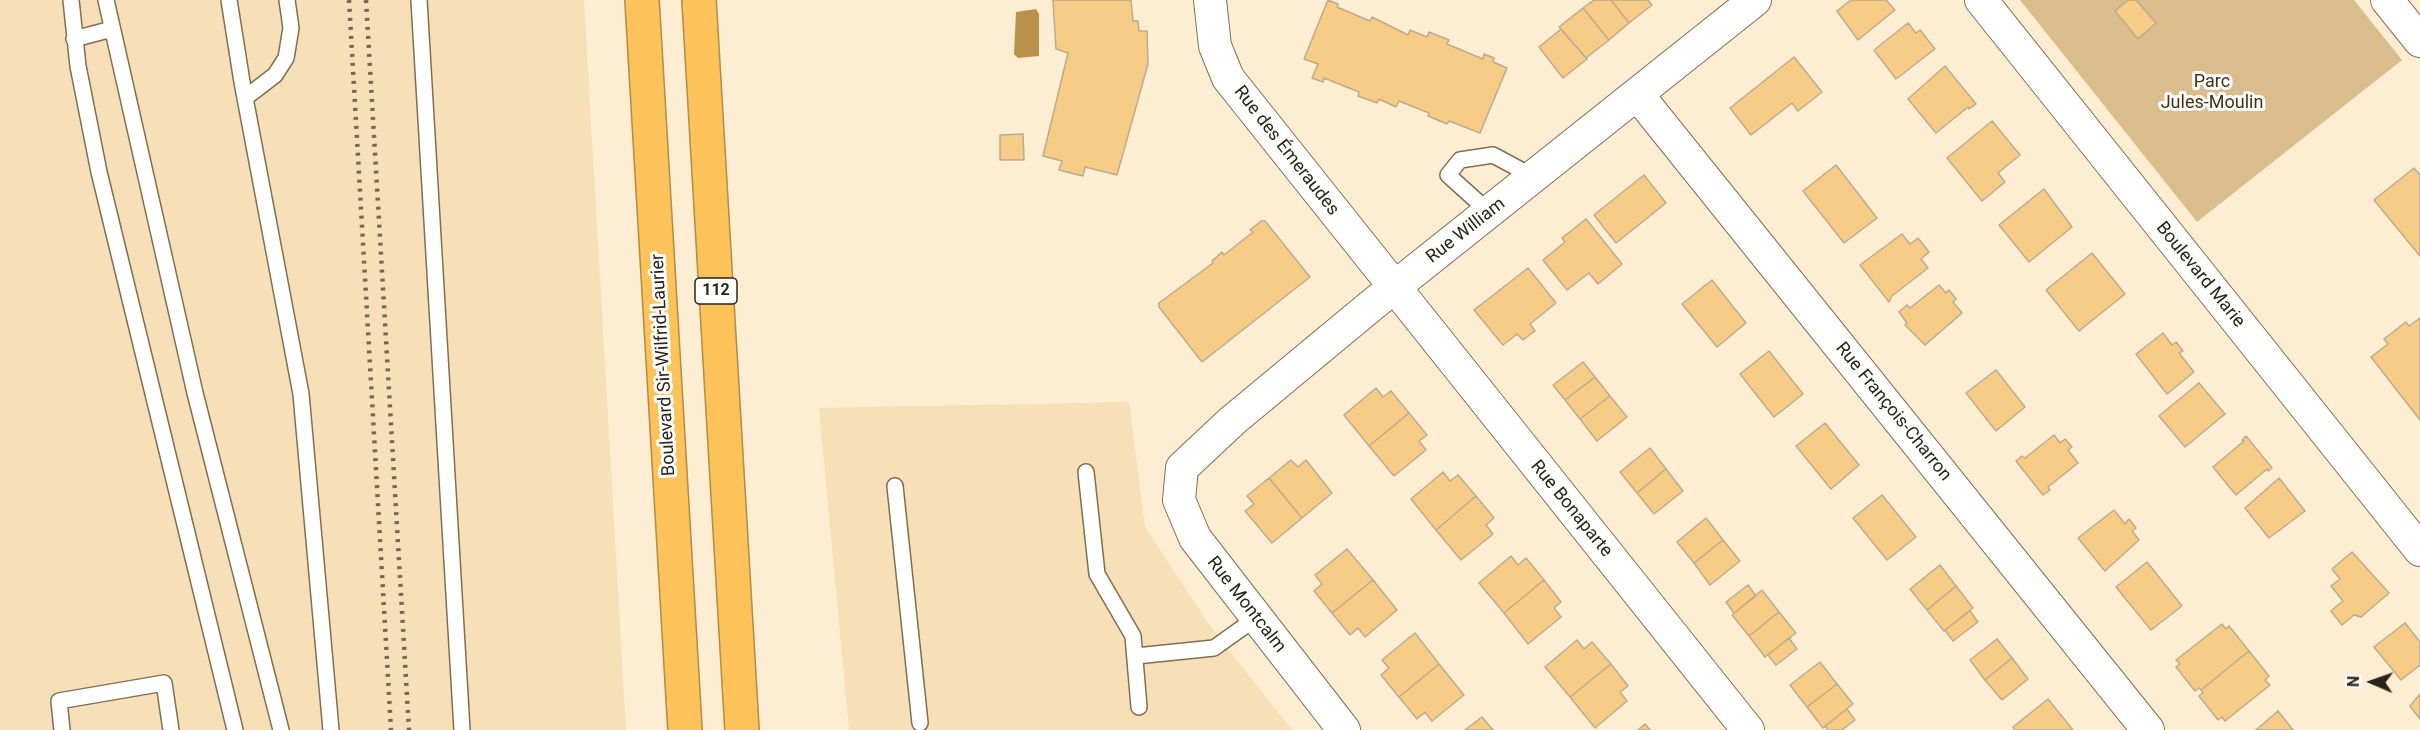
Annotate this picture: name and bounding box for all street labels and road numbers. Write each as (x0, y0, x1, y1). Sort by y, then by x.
street label: Rue des Émeraudes (1229, 82, 1343, 220)
street label: Rue William (1422, 194, 1510, 268)
street label: Boulevard Marie (2151, 218, 2249, 332)
street label: Boulevard Sir-Wilfrid-Laurier (647, 253, 681, 477)
road number: 112 (695, 278, 737, 304)
street label: Rue François-Charron (1830, 338, 1956, 486)
street label: Rue Bonaparte (1525, 456, 1617, 562)
street label: Rue Montcalm (1202, 553, 1290, 657)

